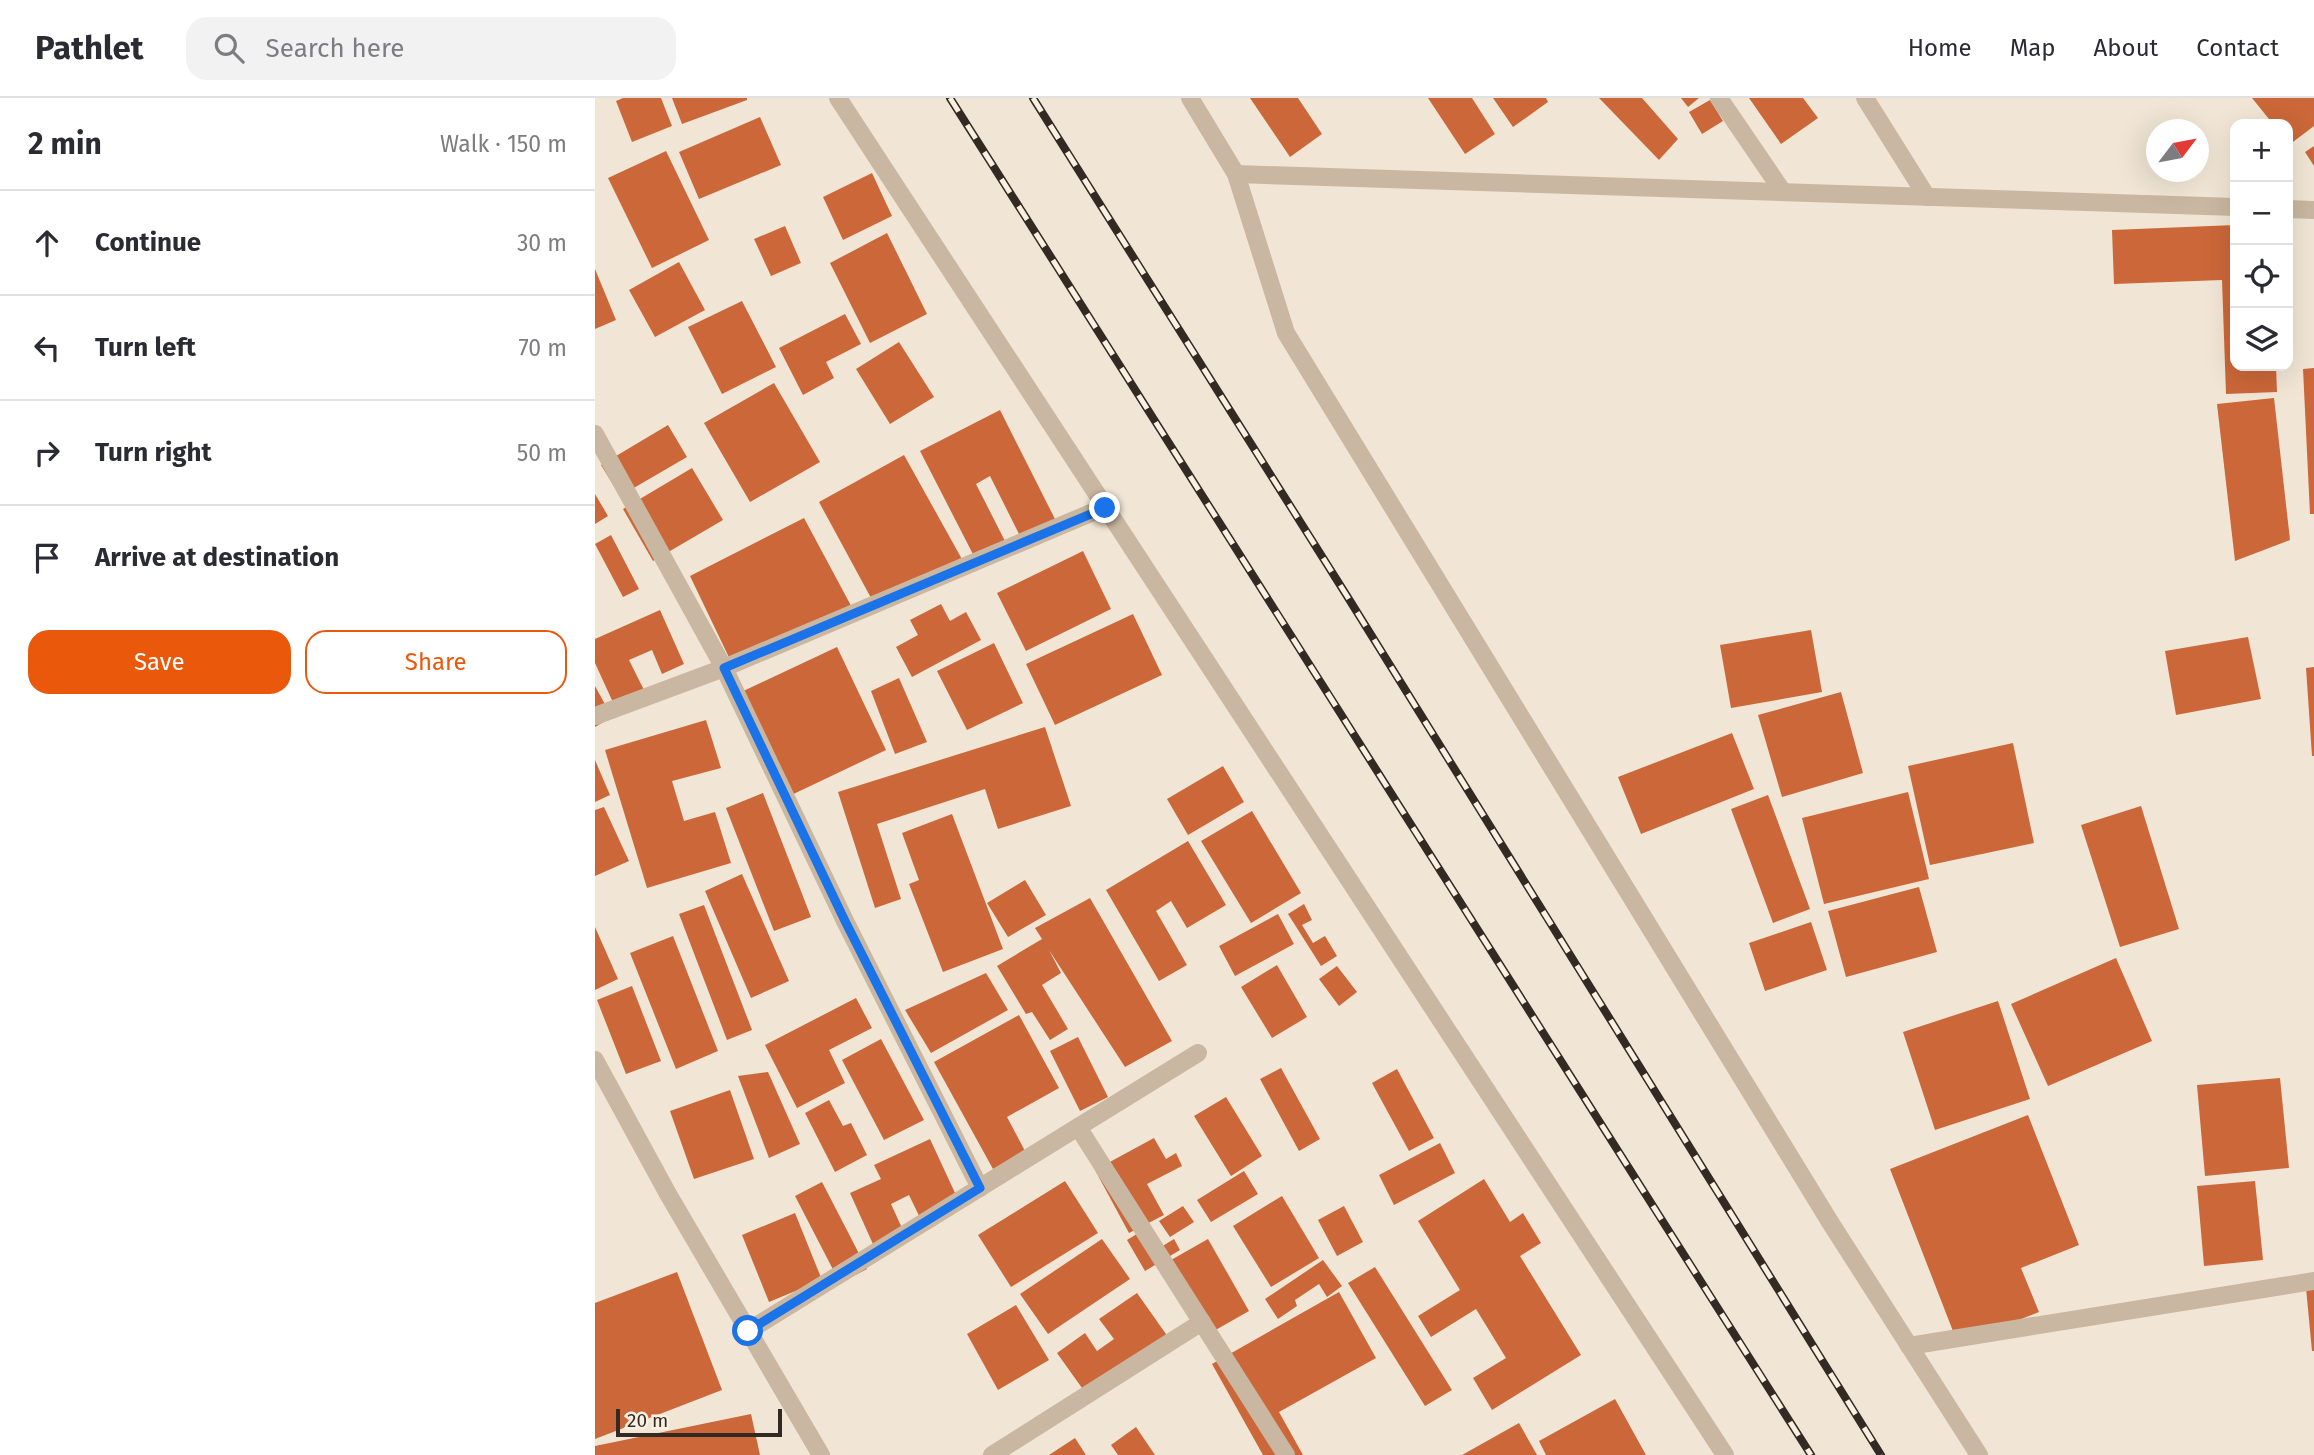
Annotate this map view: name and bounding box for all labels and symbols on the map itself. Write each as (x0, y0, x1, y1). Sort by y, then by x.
north arrow (2146, 119, 2209, 182)
route end (1089, 492, 1120, 523)
route start (732, 1315, 763, 1346)
scale bar (616, 1406, 782, 1438)

